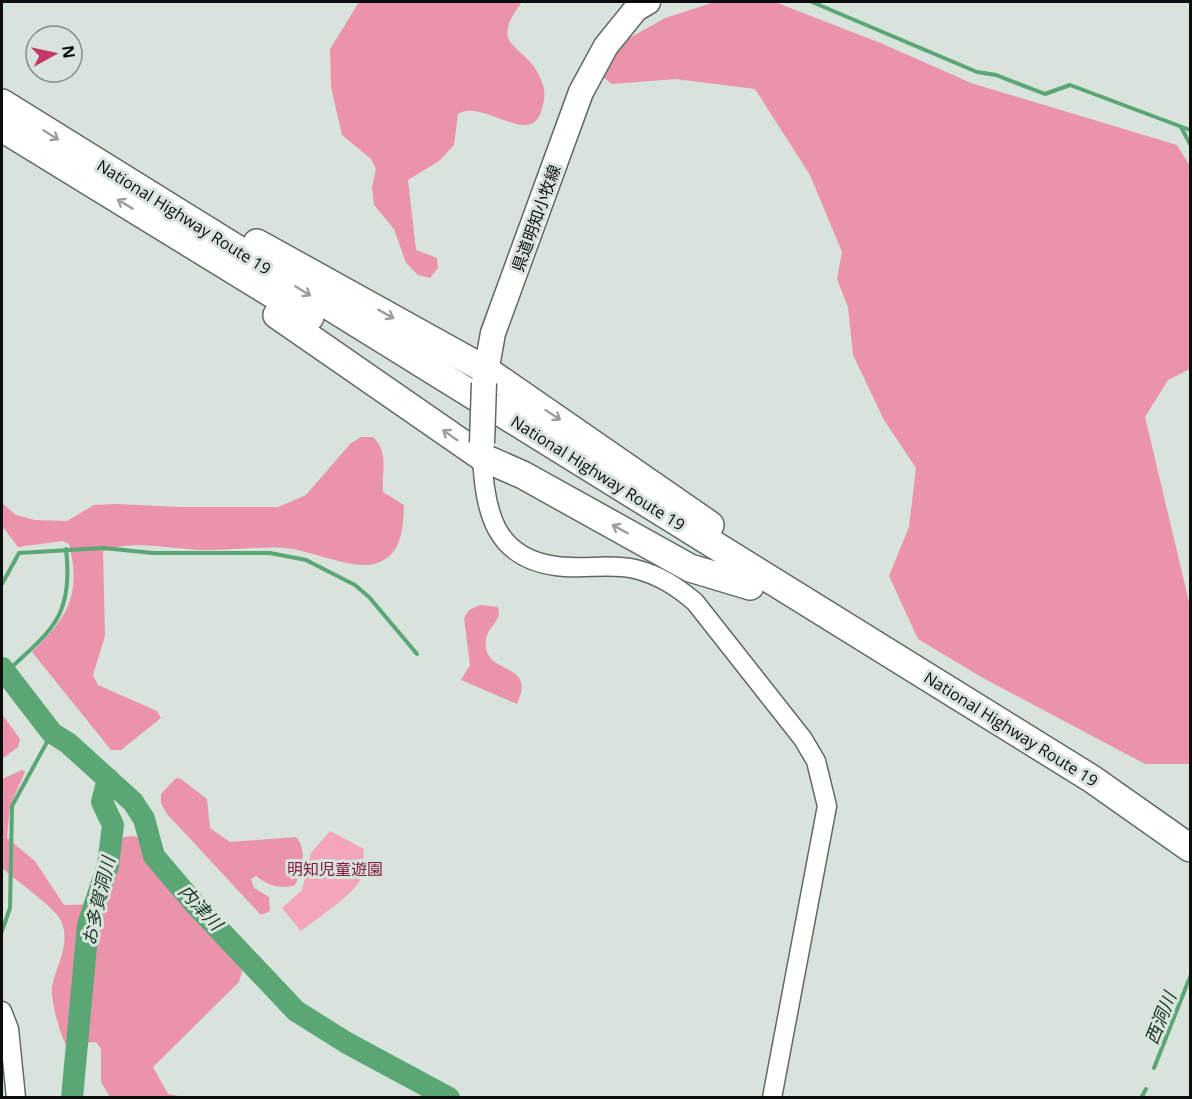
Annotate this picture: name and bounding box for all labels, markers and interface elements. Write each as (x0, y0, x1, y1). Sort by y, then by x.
north arrow (24, 24, 84, 84)
text: N (57, 44, 81, 60)
one-way arrow (42, 129, 59, 141)
street label: National Highway Route 19 (93, 154, 275, 280)
street label: 県道明知小牧線 (507, 162, 565, 274)
one-way arrow (117, 198, 134, 210)
one-way arrow (294, 285, 311, 297)
one-way arrow (376, 309, 394, 320)
one-way arrow (544, 409, 560, 421)
street label: National Highway Route 19 (507, 410, 689, 536)
one-way arrow (442, 429, 458, 441)
one-way arrow (612, 523, 629, 535)
street label: National Highway Route 19 (920, 666, 1102, 792)
water label: お多賀洞川 (76, 853, 120, 948)
park label: 明知児童遊園 (287, 858, 383, 880)
water label: 内津川 (174, 879, 230, 936)
water label: 西洞川 (1139, 987, 1182, 1048)

